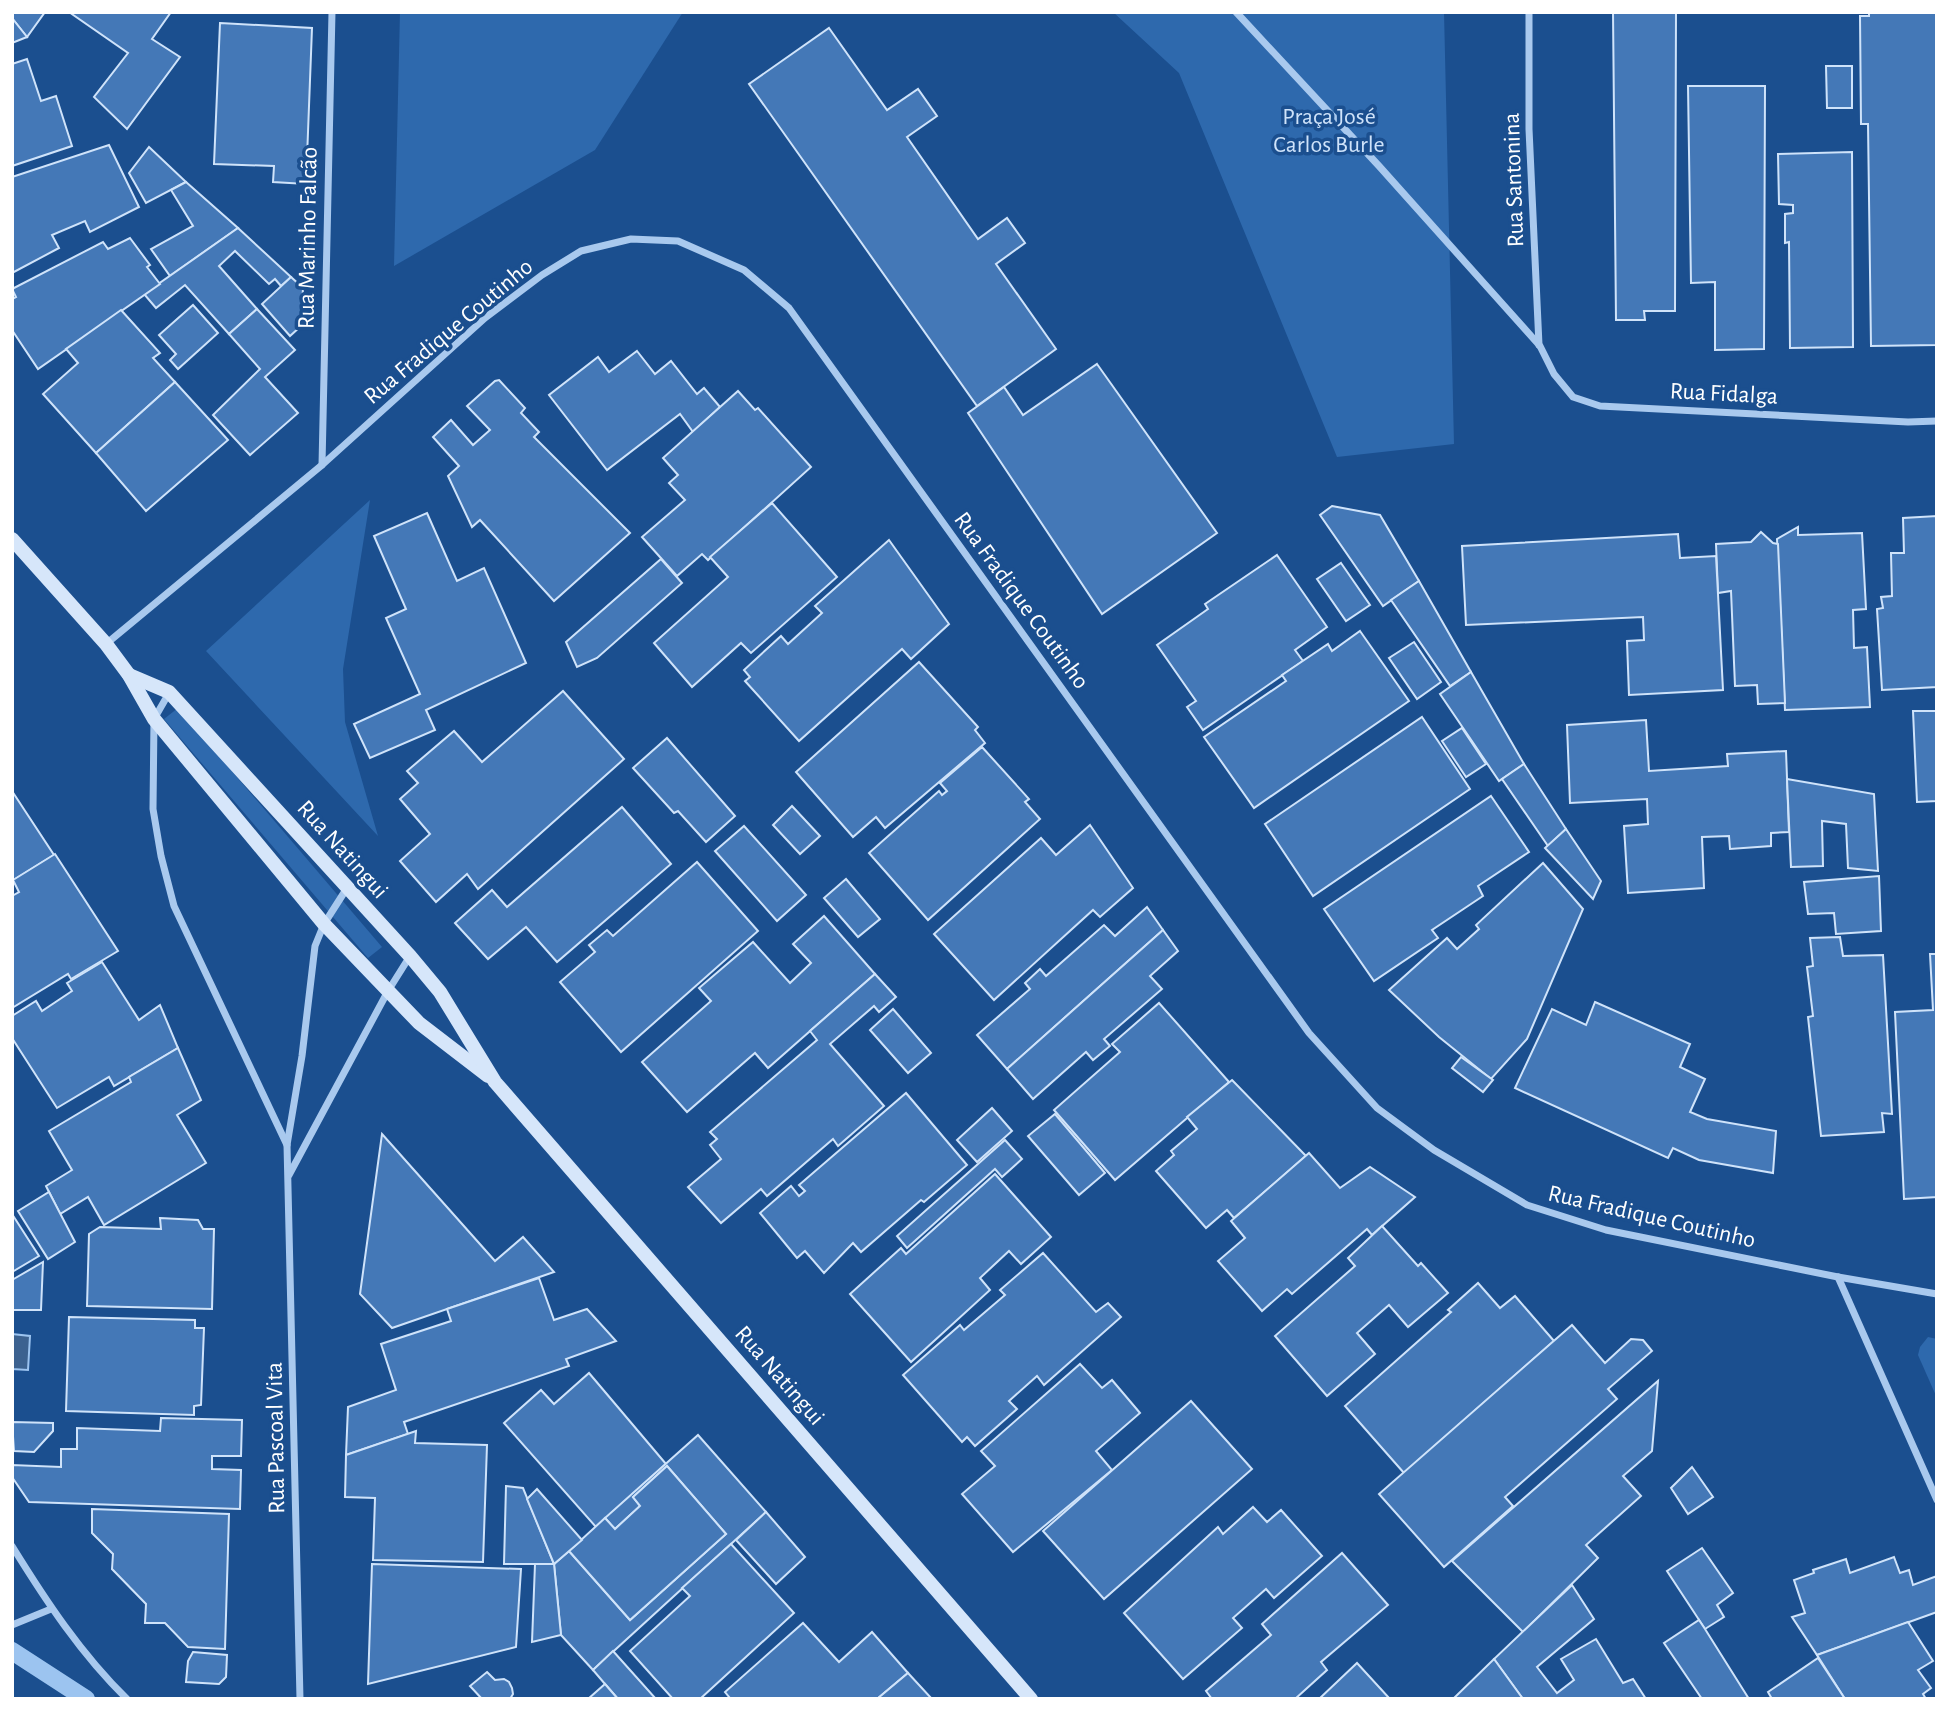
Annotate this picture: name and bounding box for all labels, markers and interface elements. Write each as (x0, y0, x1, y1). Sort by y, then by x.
park label: Praça José Carlos Burle (1273, 105, 1385, 157)
street label: Rua Santonina (1500, 112, 1528, 248)
street label: Rua Marinho Falcão (294, 147, 322, 329)
street label: Rua Fradique Coutinho (360, 254, 538, 409)
street label: Rua Fidalga (1669, 379, 1779, 409)
street label: Rua Fradique Coutinho (949, 508, 1093, 693)
street label: Rua Natingui (292, 796, 392, 903)
street label: Rua Fradique Coutinho (1546, 1181, 1758, 1253)
street label: Rua Natingui (730, 1321, 829, 1430)
street label: Rua Pascoal Vita (263, 1362, 289, 1514)

